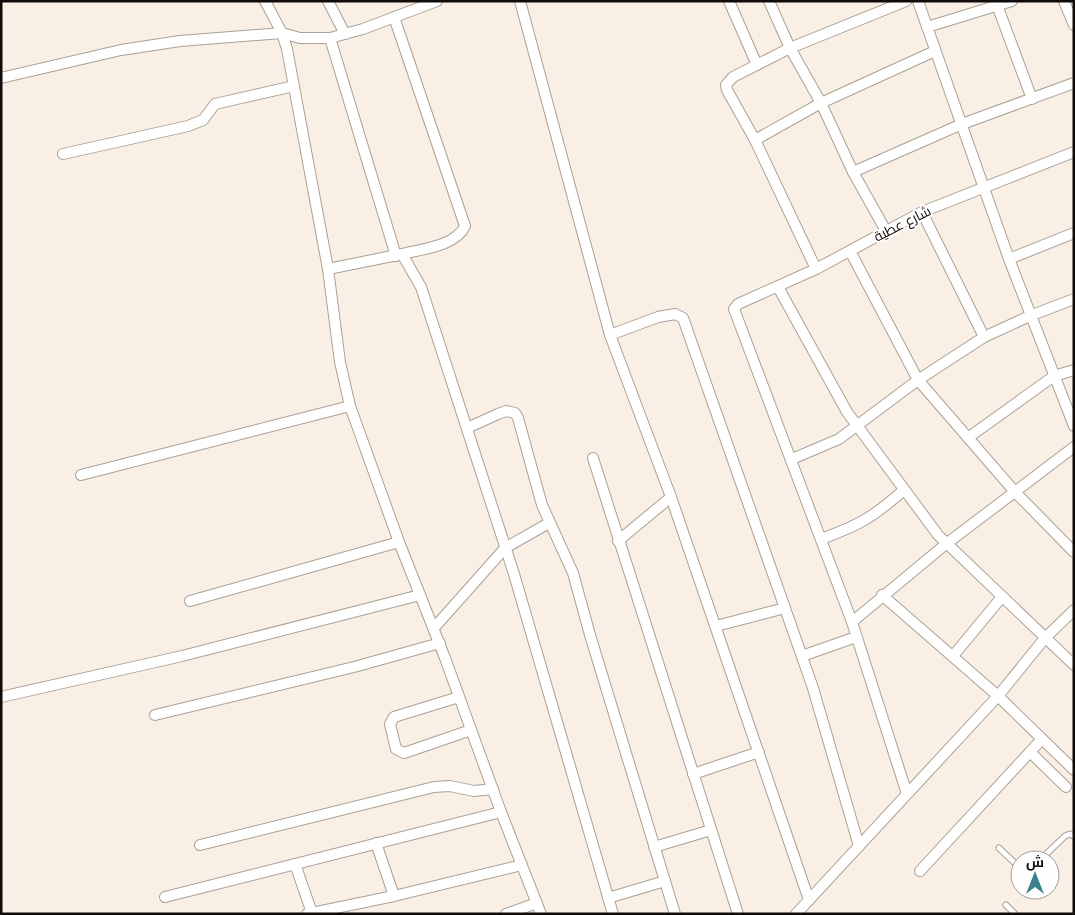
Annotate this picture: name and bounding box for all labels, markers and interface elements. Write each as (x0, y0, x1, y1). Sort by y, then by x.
street label: شارع عطية (870, 201, 934, 245)
north arrow (1010, 850, 1060, 900)
text: ش (1026, 852, 1044, 871)

